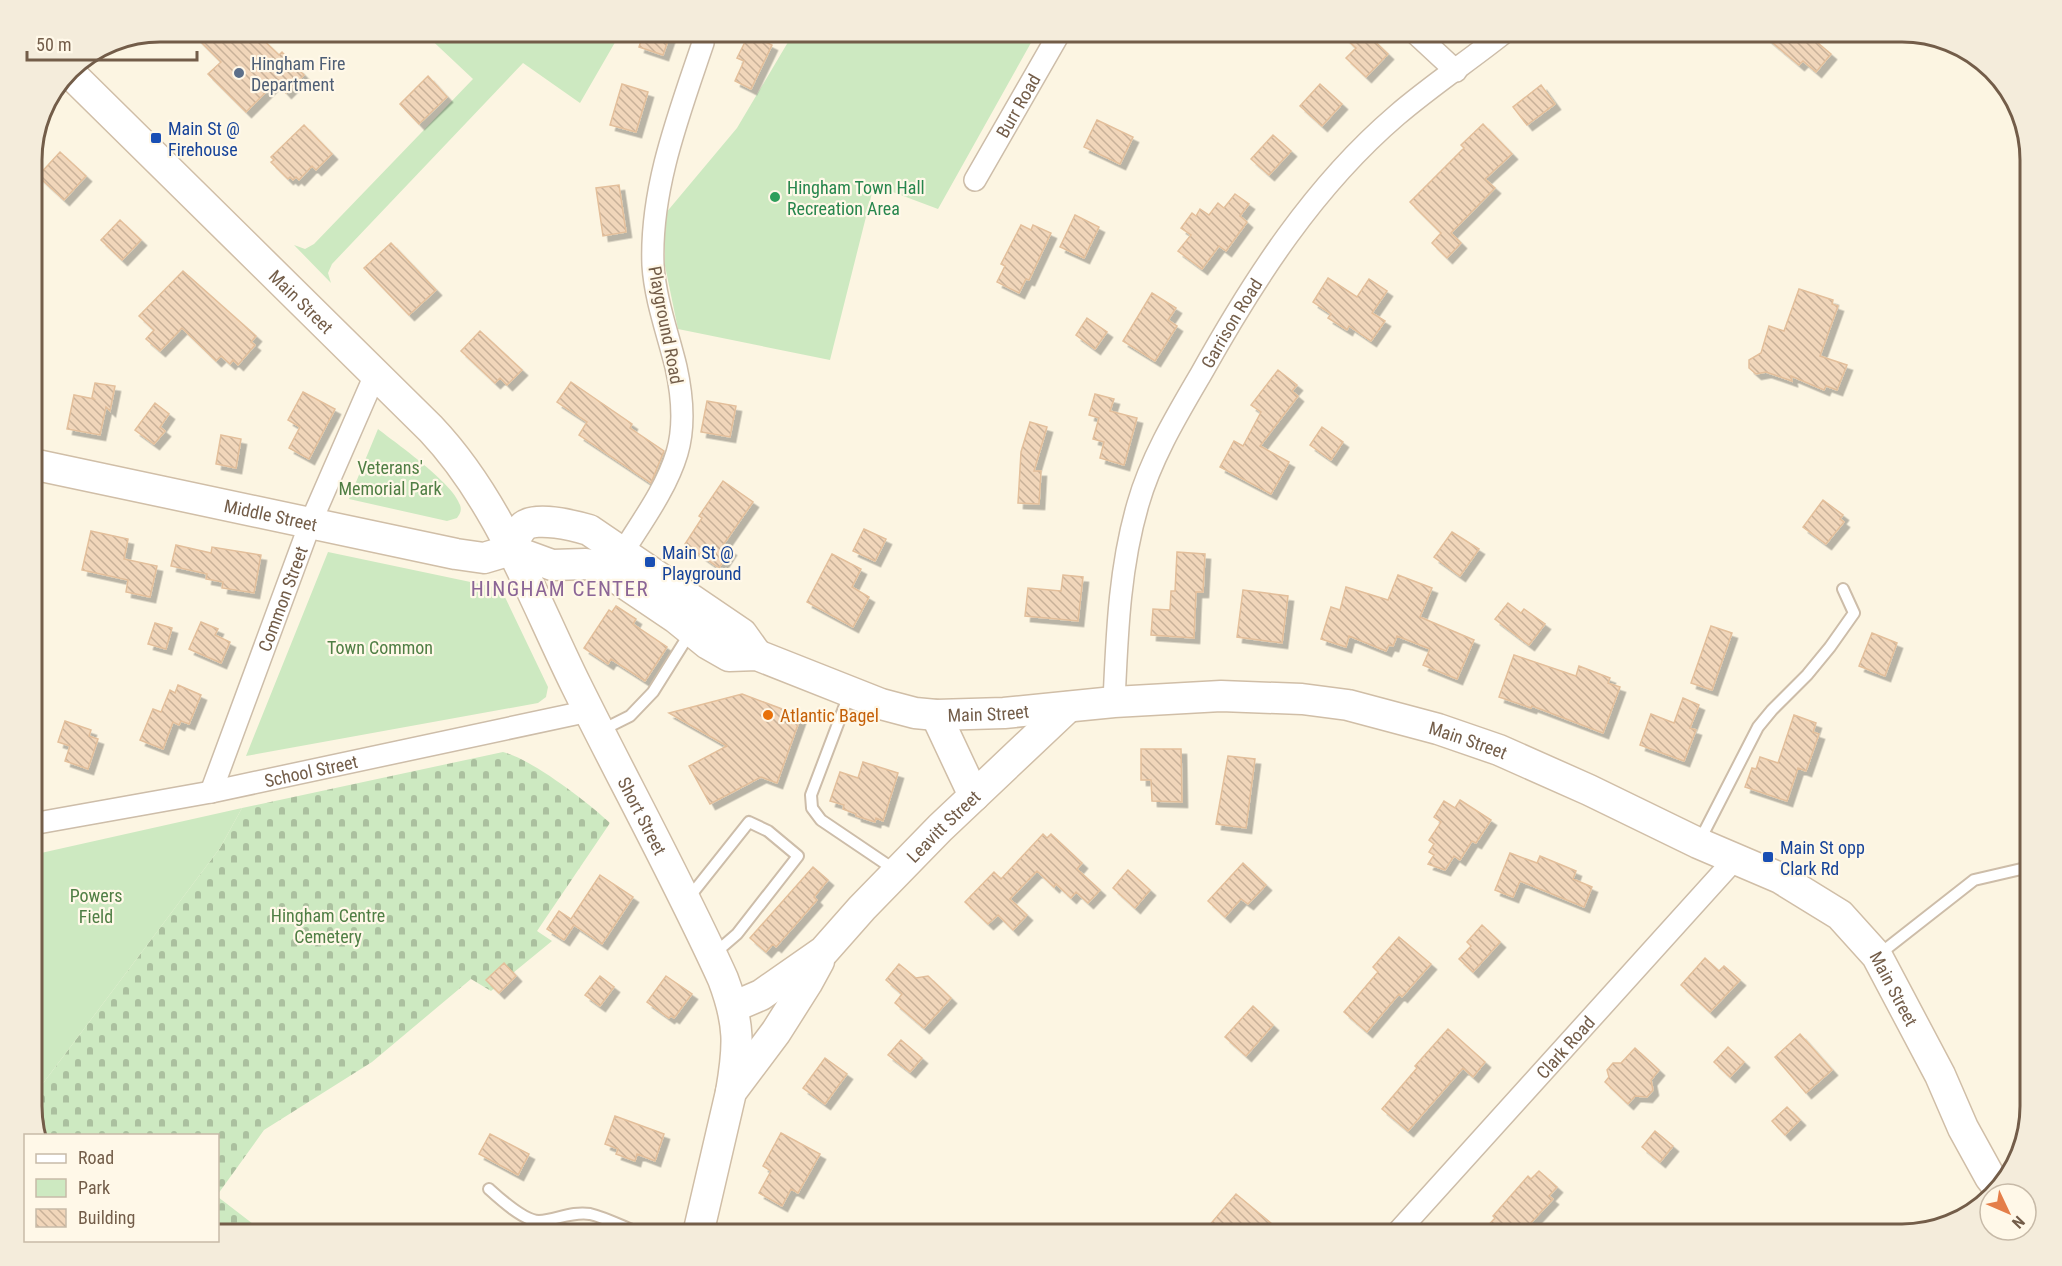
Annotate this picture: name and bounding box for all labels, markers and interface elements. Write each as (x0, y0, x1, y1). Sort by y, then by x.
scale bar (27, 24, 196, 62)
text: 50 m (36, 34, 71, 55)
place label: Hingham Fire Department (251, 53, 345, 95)
marker: Hingham Fire Department (232, 66, 246, 80)
street label: Burr Road (991, 70, 1044, 141)
place label: Main St @ Firehouse (168, 118, 240, 160)
marker: Main St @ Firehouse (149, 131, 163, 145)
place label: Hingham Town Hall Recreation Area (787, 177, 925, 219)
marker: Hingham Town Hall Recreation Area (768, 190, 782, 204)
street label: Playground Road (644, 264, 688, 386)
street label: Main Street (265, 265, 338, 337)
street label: Garrison Road (1196, 274, 1266, 371)
park label: Veterans' Memorial Park (338, 457, 442, 499)
street label: Middle Street (222, 495, 319, 535)
place label: Main St @ Playground (662, 542, 742, 584)
street label: Common Street (253, 543, 311, 654)
marker: Main St @ Playground (643, 555, 657, 569)
district label: HINGHAM CENTER (471, 577, 649, 601)
park label: Town Common (327, 637, 433, 658)
street label: Main Street (947, 700, 1030, 725)
place label: Atlantic Bagel (780, 705, 879, 726)
marker: Atlantic Bagel (761, 708, 775, 722)
street label: Main Street (1427, 717, 1511, 763)
street label: School Street (262, 750, 360, 791)
street label: Short Street (614, 773, 671, 858)
street label: Leavitt Street (902, 786, 984, 867)
place label: Main St opp Clark Rd (1780, 837, 1865, 879)
marker: Main St opp Clark Rd (1761, 850, 1775, 864)
park label: Powers Field (70, 885, 122, 927)
park label: Hingham Centre Cemetery (271, 905, 385, 947)
street label: Main Street (1866, 948, 1923, 1029)
street label: Clark Road (1531, 1011, 1599, 1083)
legend (24, 1134, 219, 1242)
text: Road (78, 1147, 114, 1168)
text: Park (78, 1177, 110, 1198)
north arrow (1978, 1182, 2038, 1242)
text: Building (78, 1207, 135, 1228)
text: N (2008, 1212, 2029, 1232)

